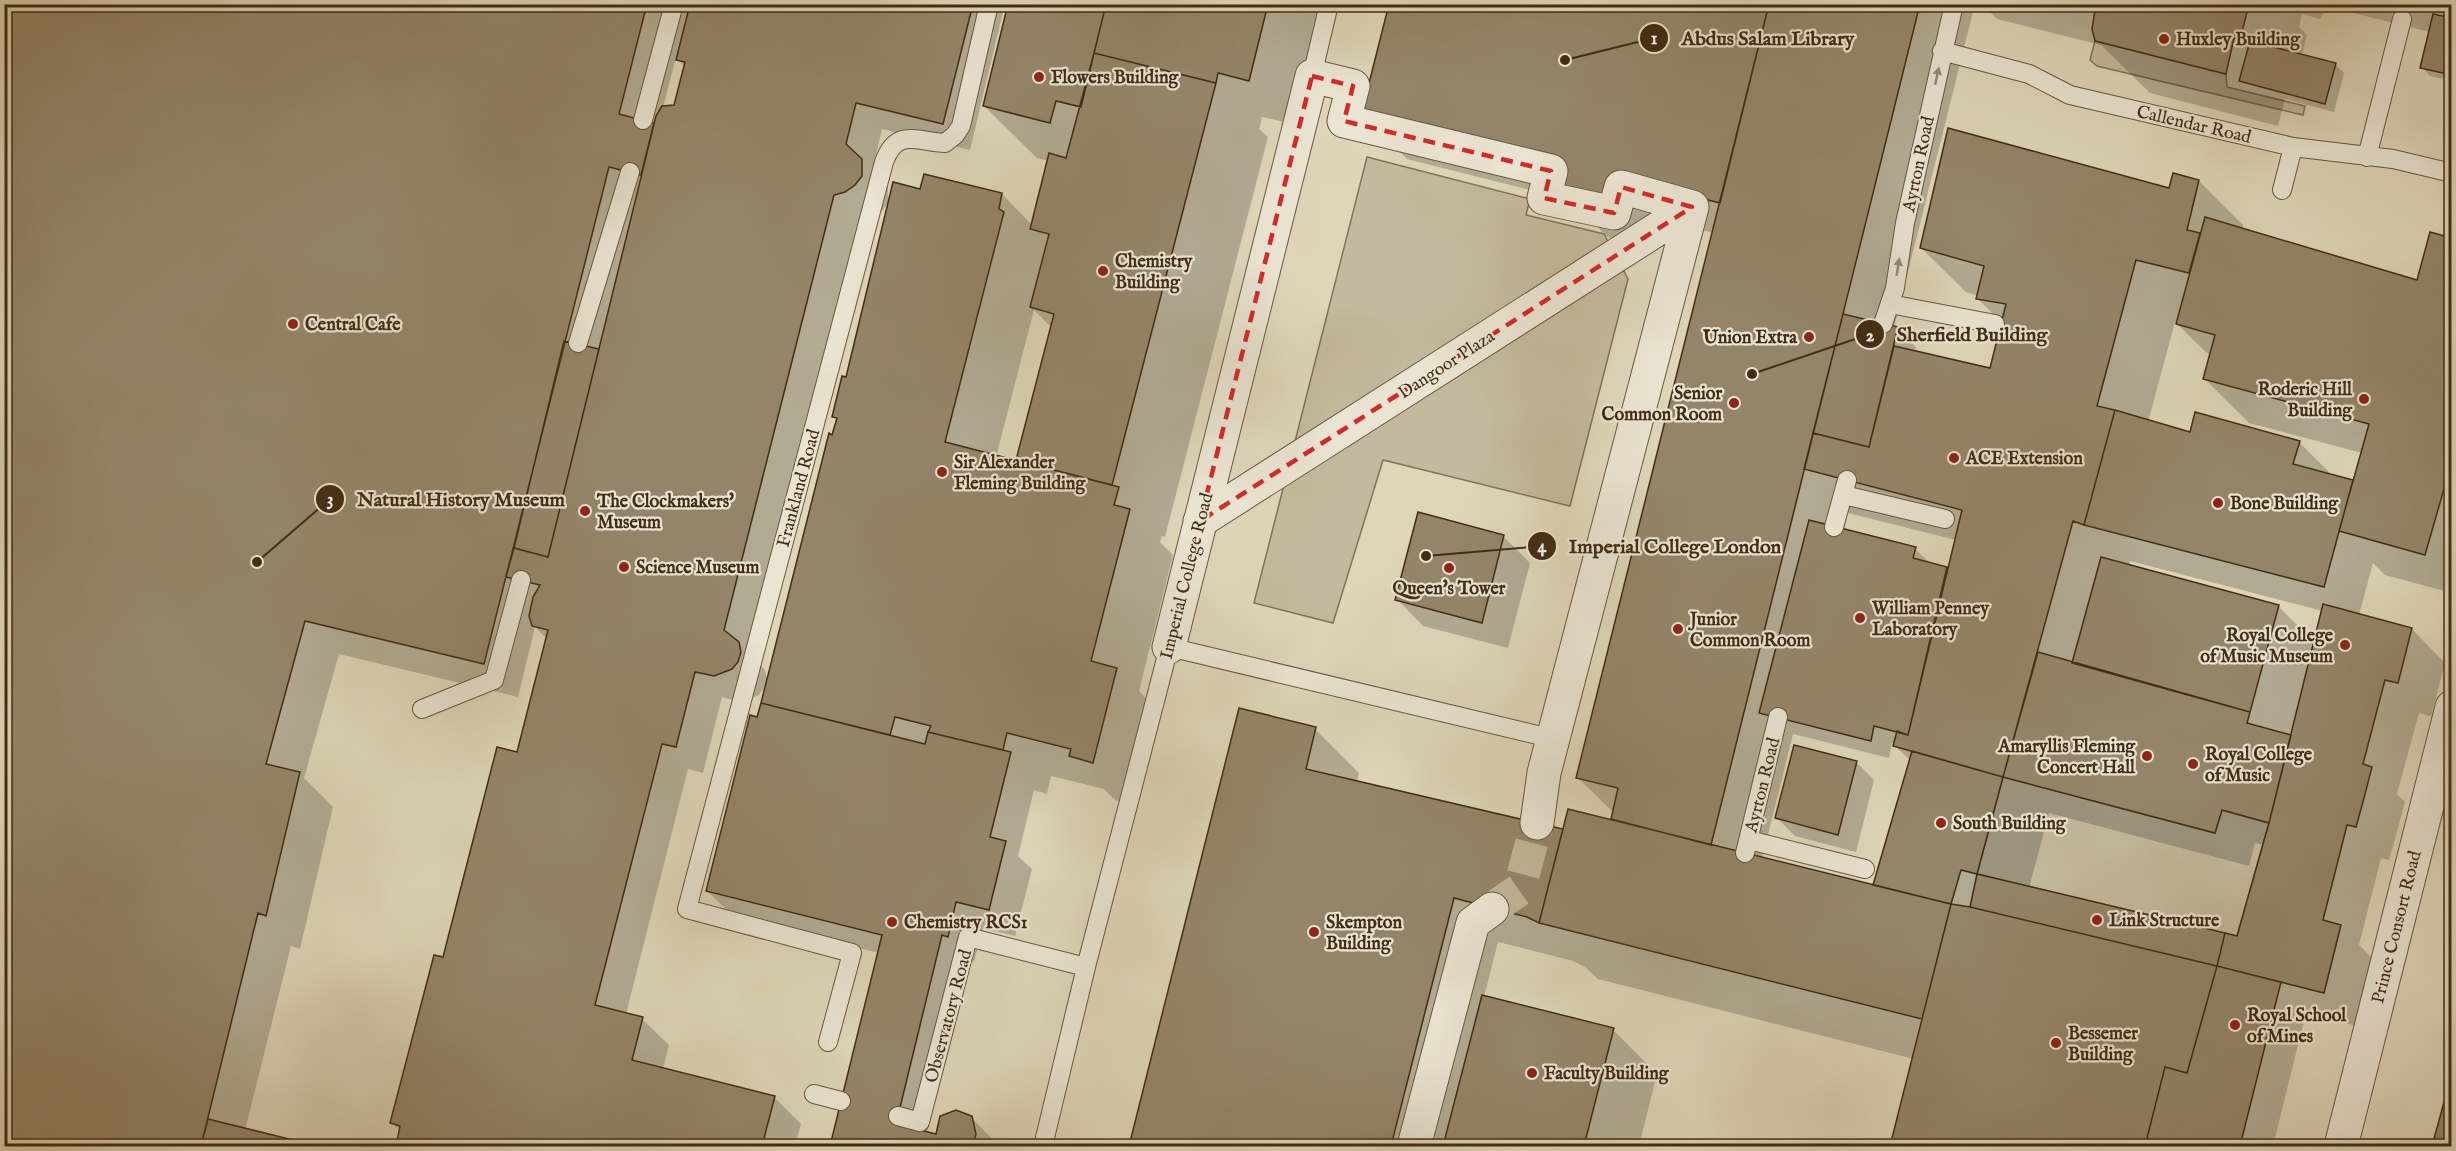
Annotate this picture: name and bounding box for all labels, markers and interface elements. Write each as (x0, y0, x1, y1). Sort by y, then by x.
callout: Abdus Salam Library (1639, 19, 1866, 57)
text: Abdus Salam Library (1681, 27, 1856, 52)
text: 1 (1651, 28, 1658, 51)
place label: Huxley Building (2176, 29, 2301, 52)
marker: Huxley Building (2157, 32, 2171, 46)
place label: Flowers Building (1051, 67, 1180, 90)
one-way arrow (1933, 67, 1942, 86)
marker: Flowers Building (1032, 70, 1046, 84)
street label: Callendar Road (2134, 101, 2254, 150)
street label: Ayrton Road (1898, 114, 1941, 215)
place label: Chemistry Building (1115, 251, 1193, 295)
one-way arrow (1893, 258, 1902, 277)
marker: Chemistry Building (1096, 264, 1110, 278)
place label: Central Cafe (305, 314, 401, 337)
callout: Sherfield Building (1855, 315, 2059, 353)
marker: Central Cafe (286, 317, 300, 331)
text: Sherfield Building (1897, 323, 2048, 348)
street label: Dangoor Plaza (1394, 325, 1500, 405)
text: 2 (1866, 325, 1875, 348)
place label: Union Extra (1702, 327, 1798, 350)
marker: Union Extra (1802, 330, 1816, 344)
place label: Roderic Hill Building (2258, 379, 2353, 423)
place label: Senior Common Room (1602, 383, 1722, 427)
marker: Roderic Hill Building (2357, 392, 2371, 406)
marker: Senior Common Room (1727, 396, 1741, 410)
street label: Frankland Road (773, 426, 826, 550)
place label: ACE Extension (1965, 448, 2083, 471)
marker: ACE Extension (1947, 451, 1961, 465)
place label: Sir Alexander Fleming Building (954, 452, 1086, 496)
marker: Sir Alexander Fleming Building (935, 465, 949, 479)
callout: Natural History Museum (315, 480, 577, 518)
text: Natural History Museum (356, 488, 566, 513)
text: 3 (327, 489, 333, 512)
street label: Imperial College Road (1156, 490, 1219, 662)
place label: The Clockmakers' Museum (596, 491, 734, 535)
place label: Bone Building (2230, 493, 2339, 516)
marker: Bone Building (2211, 496, 2225, 510)
marker: The Clockmakers' Museum (578, 504, 592, 518)
callout: Imperial College London (1527, 527, 1794, 565)
text: Imperial College London (1569, 535, 1782, 560)
text: 4 (1538, 536, 1548, 559)
place label: Science Museum (636, 557, 759, 580)
marker: Science Museum (617, 560, 631, 574)
marker: Queen's Tower (1442, 561, 1456, 575)
place label: Queen's Tower (1393, 578, 1506, 601)
place label: William Penney Laboratory (1871, 598, 1990, 642)
place label: Junior Common Room (1688, 609, 1810, 653)
marker: William Penney Laboratory (1853, 611, 1867, 625)
marker: Junior Common Room (1671, 622, 1685, 636)
place label: Royal College of Music Museum (2200, 625, 2334, 669)
marker: Royal College of Music Museum (2338, 638, 2352, 652)
street label: Ayrton Road (1740, 735, 1786, 836)
place label: Amaryllis Fleming Concert Hall (1997, 736, 2136, 780)
place label: Royal College of Music (2205, 744, 2313, 788)
marker: Amaryllis Fleming Concert Hall (2140, 749, 2154, 763)
marker: Royal College of Music (2186, 757, 2200, 771)
place label: South Building (1953, 813, 2067, 836)
marker: South Building (1934, 816, 1948, 830)
street label: Prince Consort Road (2367, 848, 2428, 1006)
place label: Link Structure (2109, 910, 2220, 933)
place label: Chemistry RCS1 (904, 912, 1028, 935)
place label: Skempton Building (1326, 912, 1402, 956)
marker: Link Structure (2090, 913, 2104, 927)
marker: Chemistry RCS1 (885, 915, 899, 929)
marker: Skempton Building (1307, 925, 1321, 939)
street label: Observatory Road (921, 947, 978, 1086)
place label: Royal School of Mines (2247, 1005, 2347, 1049)
marker: Royal School of Mines (2228, 1018, 2242, 1032)
place label: Bessemer Building (2068, 1023, 2138, 1067)
marker: Bessemer Building (2049, 1036, 2063, 1050)
place label: Faculty Building (1544, 1063, 1670, 1086)
marker: Faculty Building (1525, 1066, 1539, 1080)

